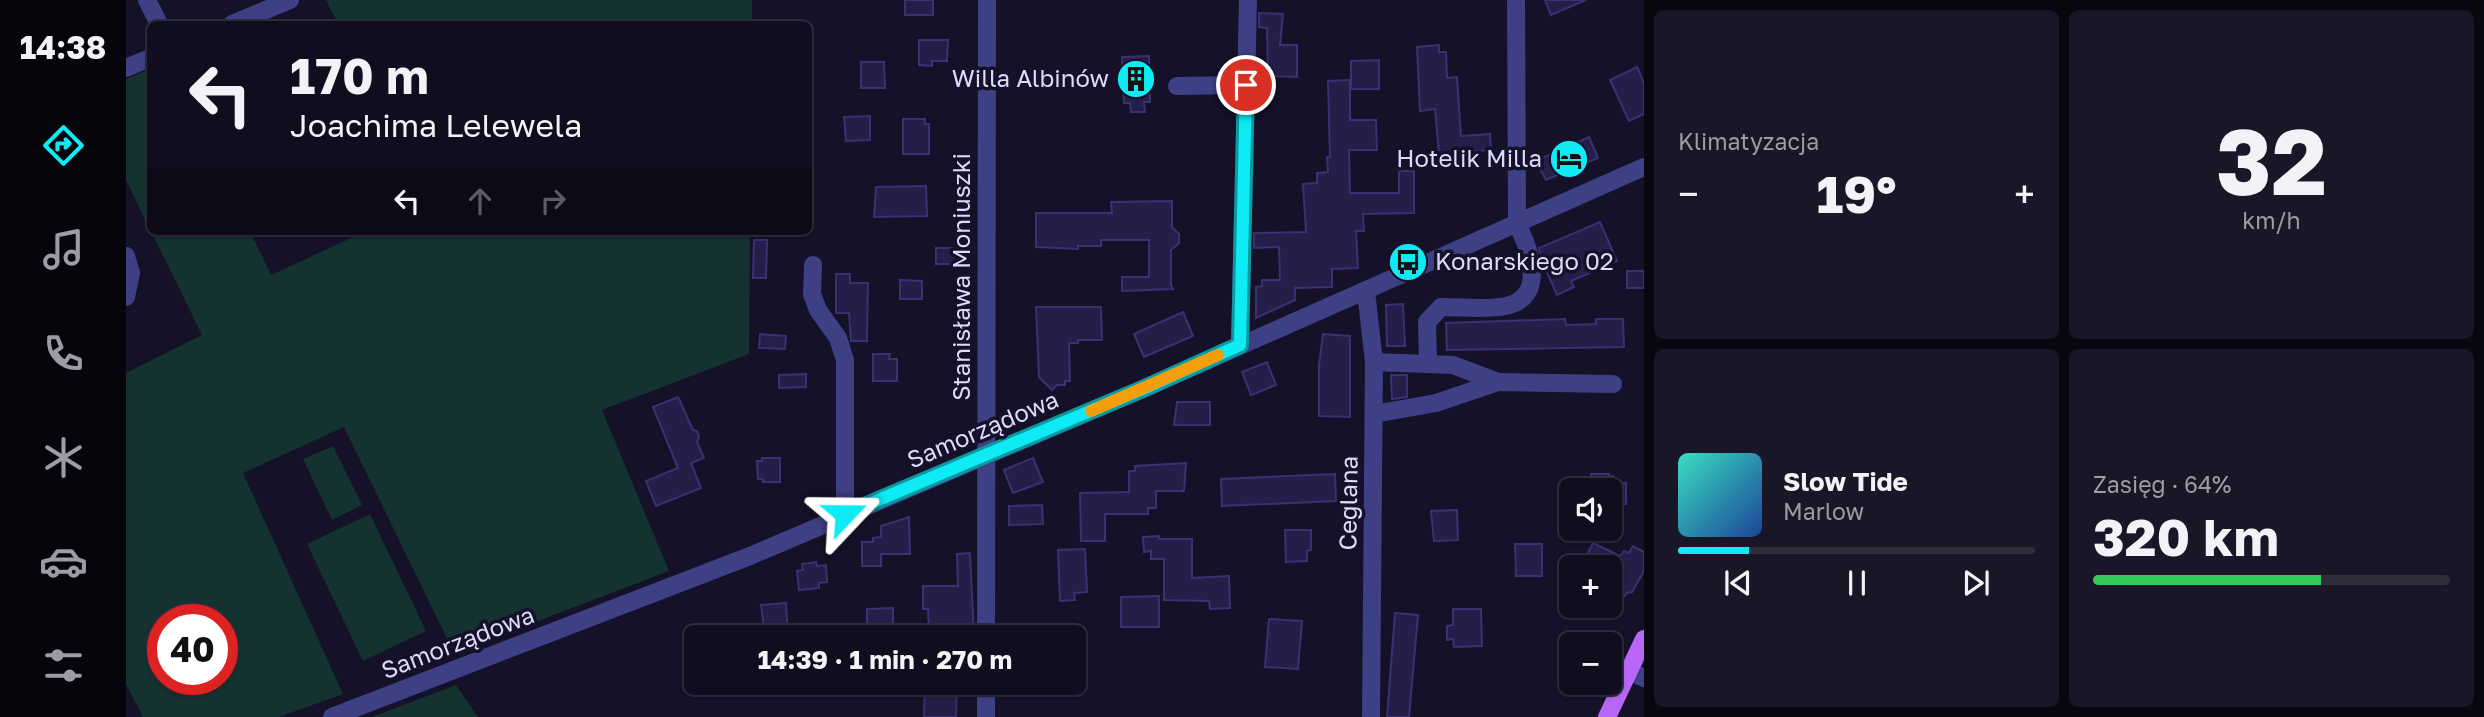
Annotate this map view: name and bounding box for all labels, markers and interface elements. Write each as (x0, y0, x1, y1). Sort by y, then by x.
text: 14:38 (20, 28, 106, 66)
text: 170 m (290, 46, 429, 105)
icon: left (175, 49, 266, 140)
pin (1216, 55, 1276, 115)
building icon: Willa Albinów (1115, 58, 1157, 100)
place label: Willa Albinów (952, 63, 1109, 92)
icon: arrive (1227, 66, 1265, 104)
text: Joachima Lelewela (290, 106, 582, 144)
text: 32 (2216, 106, 2327, 215)
icon: directions (39, 121, 88, 170)
text: Klimatyzacja (1678, 127, 1819, 155)
hotel icon: Hotelik Milla (1548, 138, 1590, 180)
place label: Hotelik Milla (1396, 143, 1542, 172)
street label: Stanisława Moniuszki (946, 153, 975, 401)
text: 19° (1816, 162, 1897, 224)
text: − (1678, 171, 1699, 216)
text: + (2014, 171, 2035, 216)
icon: left (388, 182, 426, 220)
icon: ahead (461, 182, 499, 220)
icon: right (534, 182, 572, 220)
text: km/h (2242, 206, 2301, 234)
icon: music (39, 225, 88, 274)
bus stop icon: Konarskiego 02 (1387, 241, 1429, 283)
place label: Konarskiego 02 (1435, 246, 1614, 275)
icon: phone (39, 329, 88, 378)
street label: Samorządowa (902, 384, 1062, 473)
icon: climate (39, 433, 88, 482)
street label: Ceglana (1332, 455, 1363, 551)
text: Slow Tide (1783, 466, 1908, 497)
text: Zasięg · 64% (2093, 470, 2231, 498)
position arrow (808, 477, 882, 551)
map controls (1559, 478, 1622, 695)
button: sound (1559, 478, 1622, 541)
text: Marlow (1783, 497, 1864, 525)
text: 320 km (2093, 505, 2279, 567)
icon: car (39, 537, 88, 586)
button: + (1559, 555, 1622, 618)
icon: previous (1719, 564, 1757, 602)
icon: pause (1838, 564, 1876, 602)
icon: next (1957, 564, 1995, 602)
street label: Samorządowa (377, 599, 538, 684)
speed limit sign: 40 (147, 604, 238, 695)
button: − (1559, 632, 1622, 695)
icon: filters (39, 641, 88, 690)
text: 14:39 · 1 min · 270 m (758, 644, 1012, 675)

